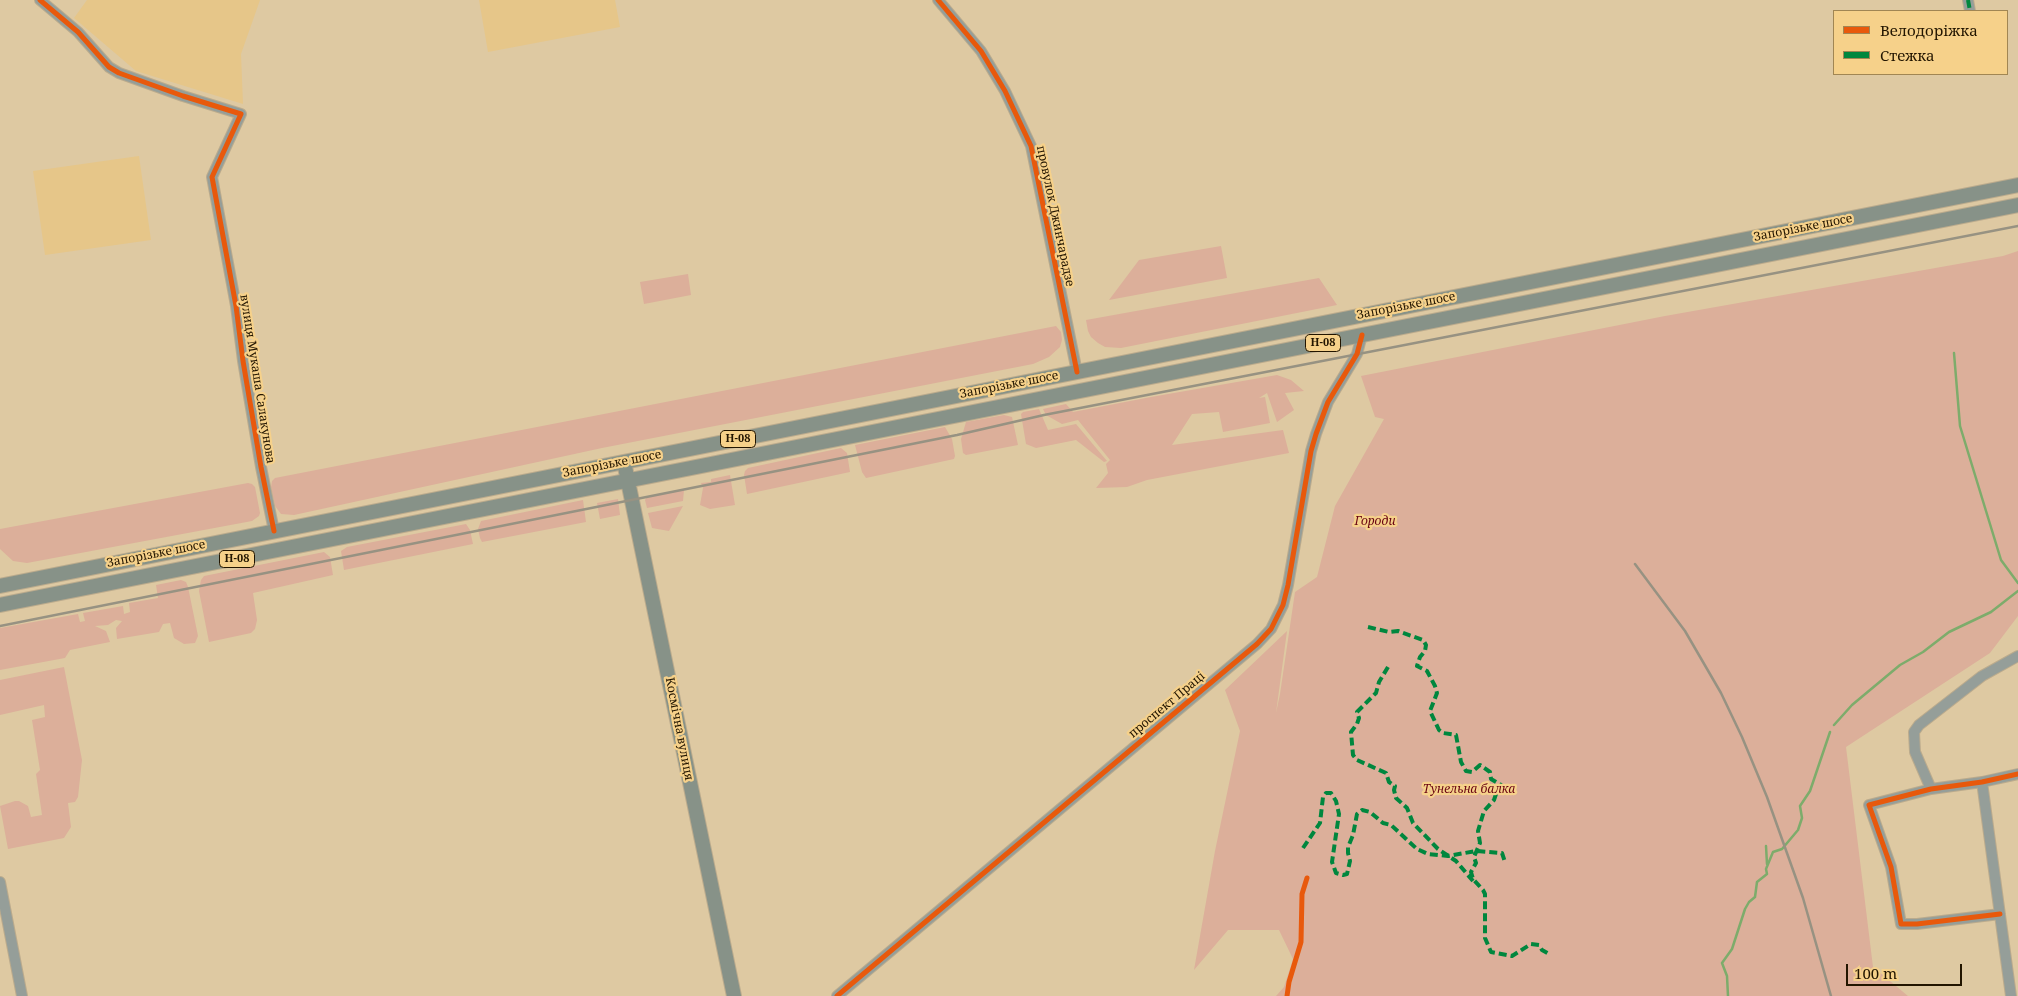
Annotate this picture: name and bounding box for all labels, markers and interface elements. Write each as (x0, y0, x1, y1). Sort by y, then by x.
legend (1833, 10, 2008, 75)
text: Велодоріжка (1880, 20, 1978, 40)
text: Стежка (1880, 45, 1935, 65)
street label: провулок Джинчарадзе (1033, 144, 1077, 288)
street label: Запорізьке шосе (1753, 211, 1853, 245)
street label: Запорізьке шосе (1356, 289, 1456, 323)
street label: вулиця Мукаша Салакунова (237, 293, 277, 465)
road number: Н-08 (1306, 334, 1340, 352)
street label: Запорізьке шосе (959, 368, 1059, 402)
road number: Н-08 (720, 430, 756, 448)
street label: Запорізьке шосе (562, 447, 662, 481)
park label: Городи (1354, 515, 1396, 529)
street label: Запорізьке шосе (106, 537, 206, 571)
road number: Н-08 (220, 550, 254, 568)
street label: проспект Праці (1126, 669, 1208, 741)
street label: Космічна вулиця (662, 676, 696, 782)
park label: Тунельна балка (1423, 783, 1515, 797)
scale bar (1848, 954, 1964, 986)
text: 100 m (1854, 963, 1897, 983)

